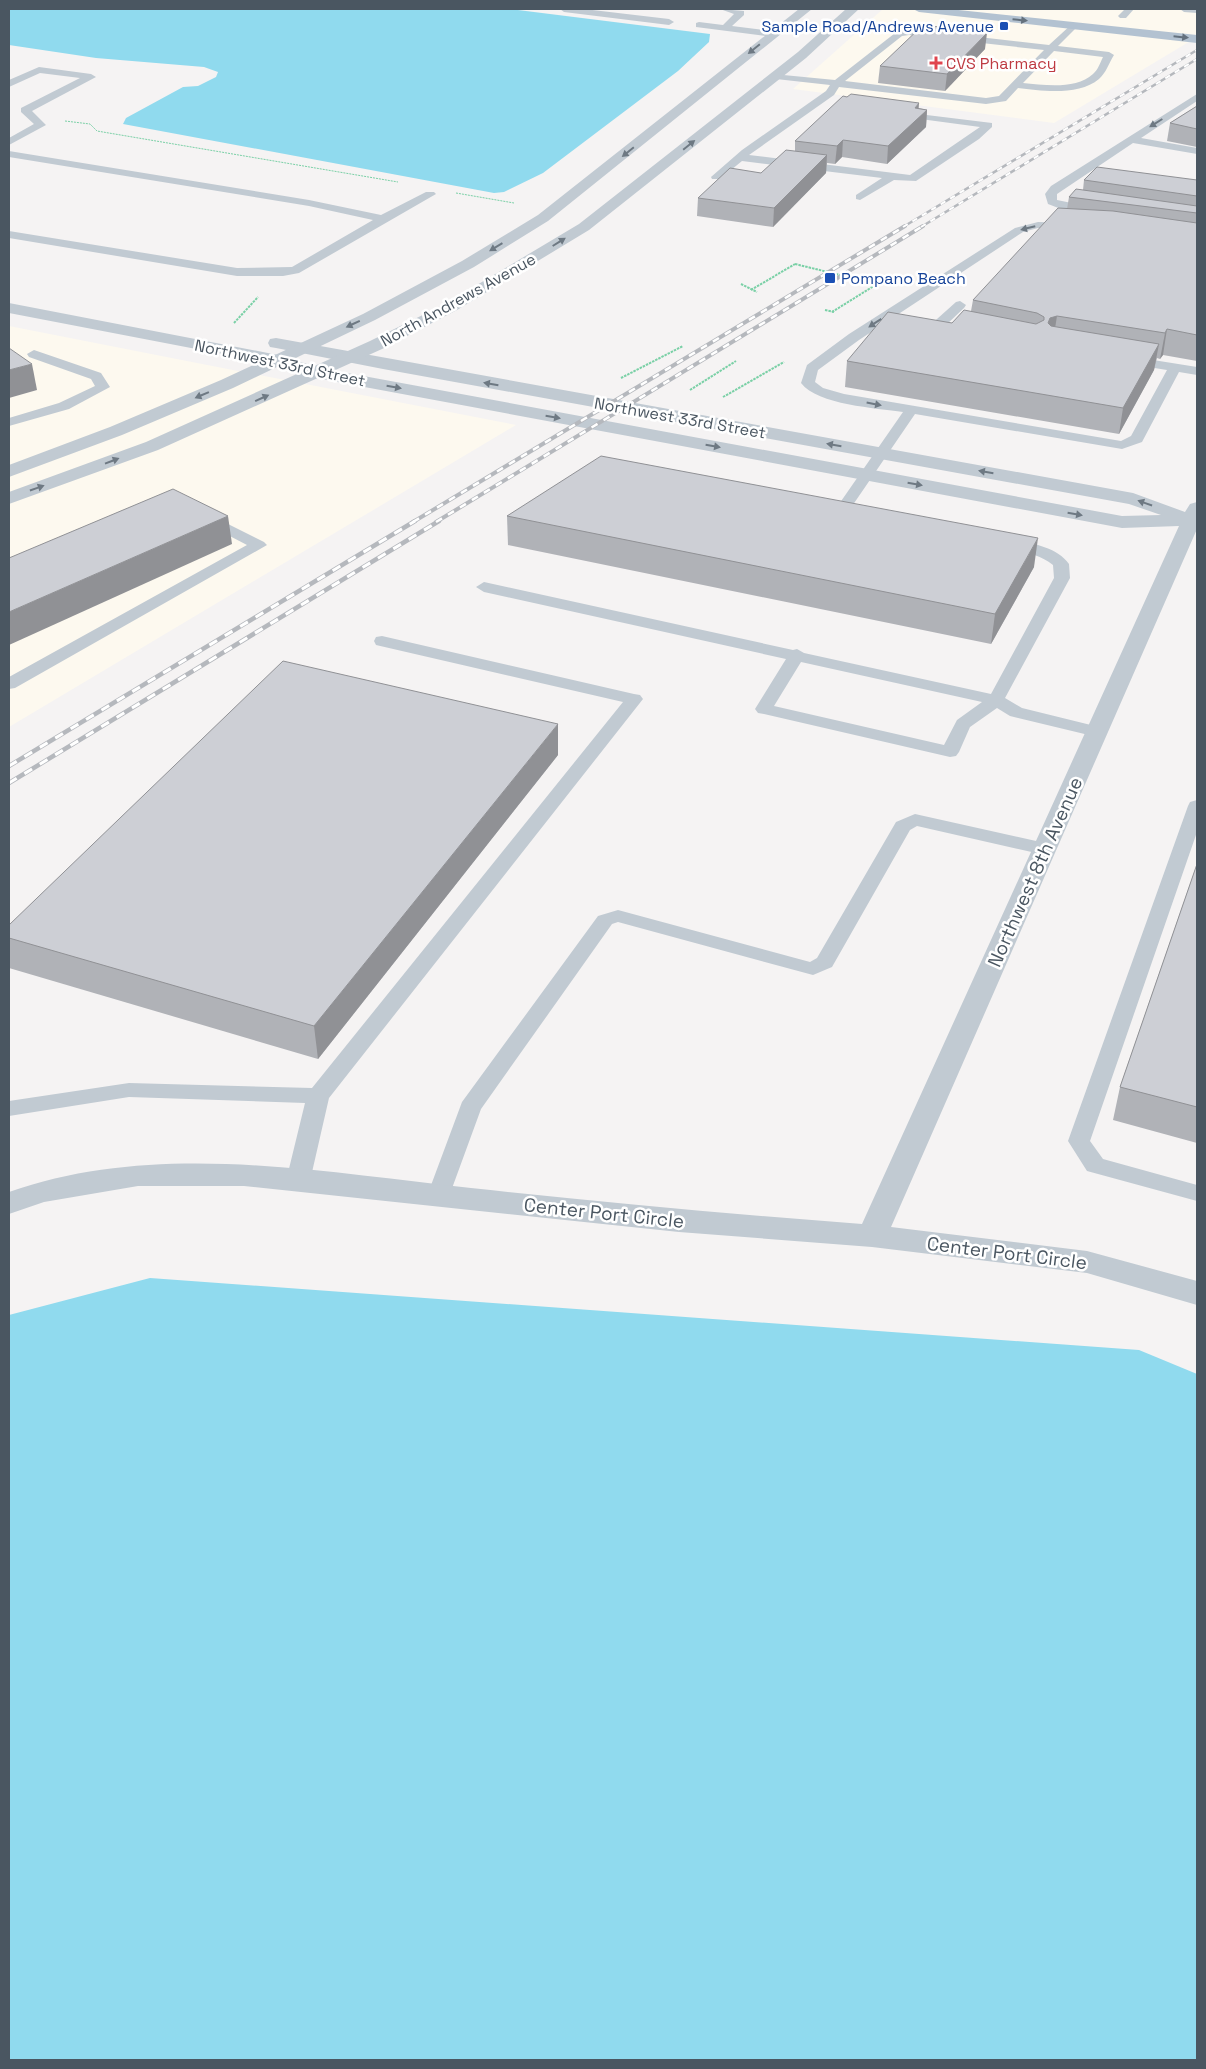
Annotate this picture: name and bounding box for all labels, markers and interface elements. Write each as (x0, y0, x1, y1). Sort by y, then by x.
place label: Sample Road/Andrews Avenue (762, 16, 994, 37)
one-way arrow (1012, 16, 1028, 24)
marker: Sample Road/Andrews Avenue (998, 20, 1010, 32)
one-way arrow (1174, 33, 1190, 41)
one-way arrow (747, 44, 760, 55)
place label: CVS Pharmacy (946, 53, 1057, 74)
marker: CVS Pharmacy (930, 57, 942, 69)
one-way arrow (1149, 119, 1162, 128)
one-way arrow (682, 140, 695, 151)
one-way arrow (622, 147, 635, 158)
one-way arrow (1020, 224, 1035, 232)
one-way arrow (553, 238, 566, 247)
one-way arrow (489, 242, 503, 251)
street label: North Andrews Avenue (377, 249, 539, 351)
place label: Pompano Beach (841, 268, 966, 289)
marker: Pompano Beach (823, 271, 837, 285)
one-way arrow (869, 318, 882, 328)
one-way arrow (346, 321, 360, 329)
street label: Northwest 33rd Street (193, 335, 367, 391)
one-way arrow (482, 379, 498, 387)
one-way arrow (386, 384, 402, 392)
one-way arrow (195, 391, 209, 399)
one-way arrow (255, 393, 269, 401)
street label: Northwest 33rd Street (593, 393, 767, 443)
one-way arrow (866, 400, 882, 408)
one-way arrow (546, 413, 562, 421)
one-way arrow (825, 441, 841, 449)
one-way arrow (705, 443, 721, 451)
one-way arrow (105, 457, 120, 465)
one-way arrow (978, 468, 994, 476)
one-way arrow (908, 480, 923, 488)
one-way arrow (30, 484, 45, 491)
one-way arrow (1138, 499, 1153, 506)
one-way arrow (1067, 510, 1083, 518)
street label: Northwest 8th Avenue (982, 773, 1088, 971)
street label: Center Port Circle (523, 1192, 685, 1234)
street label: Center Port Circle (926, 1231, 1088, 1275)

